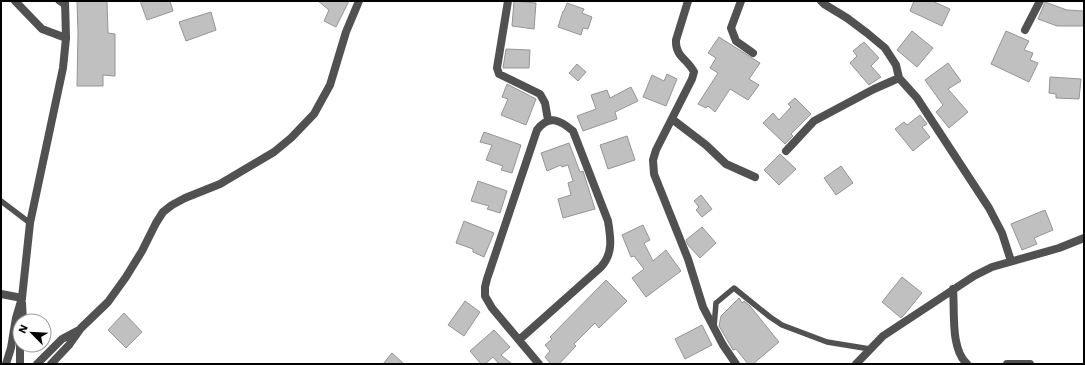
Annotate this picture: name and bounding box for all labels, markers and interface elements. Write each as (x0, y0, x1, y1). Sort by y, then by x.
north arrow (12, 313, 52, 353)
text: N (16, 323, 31, 336)

